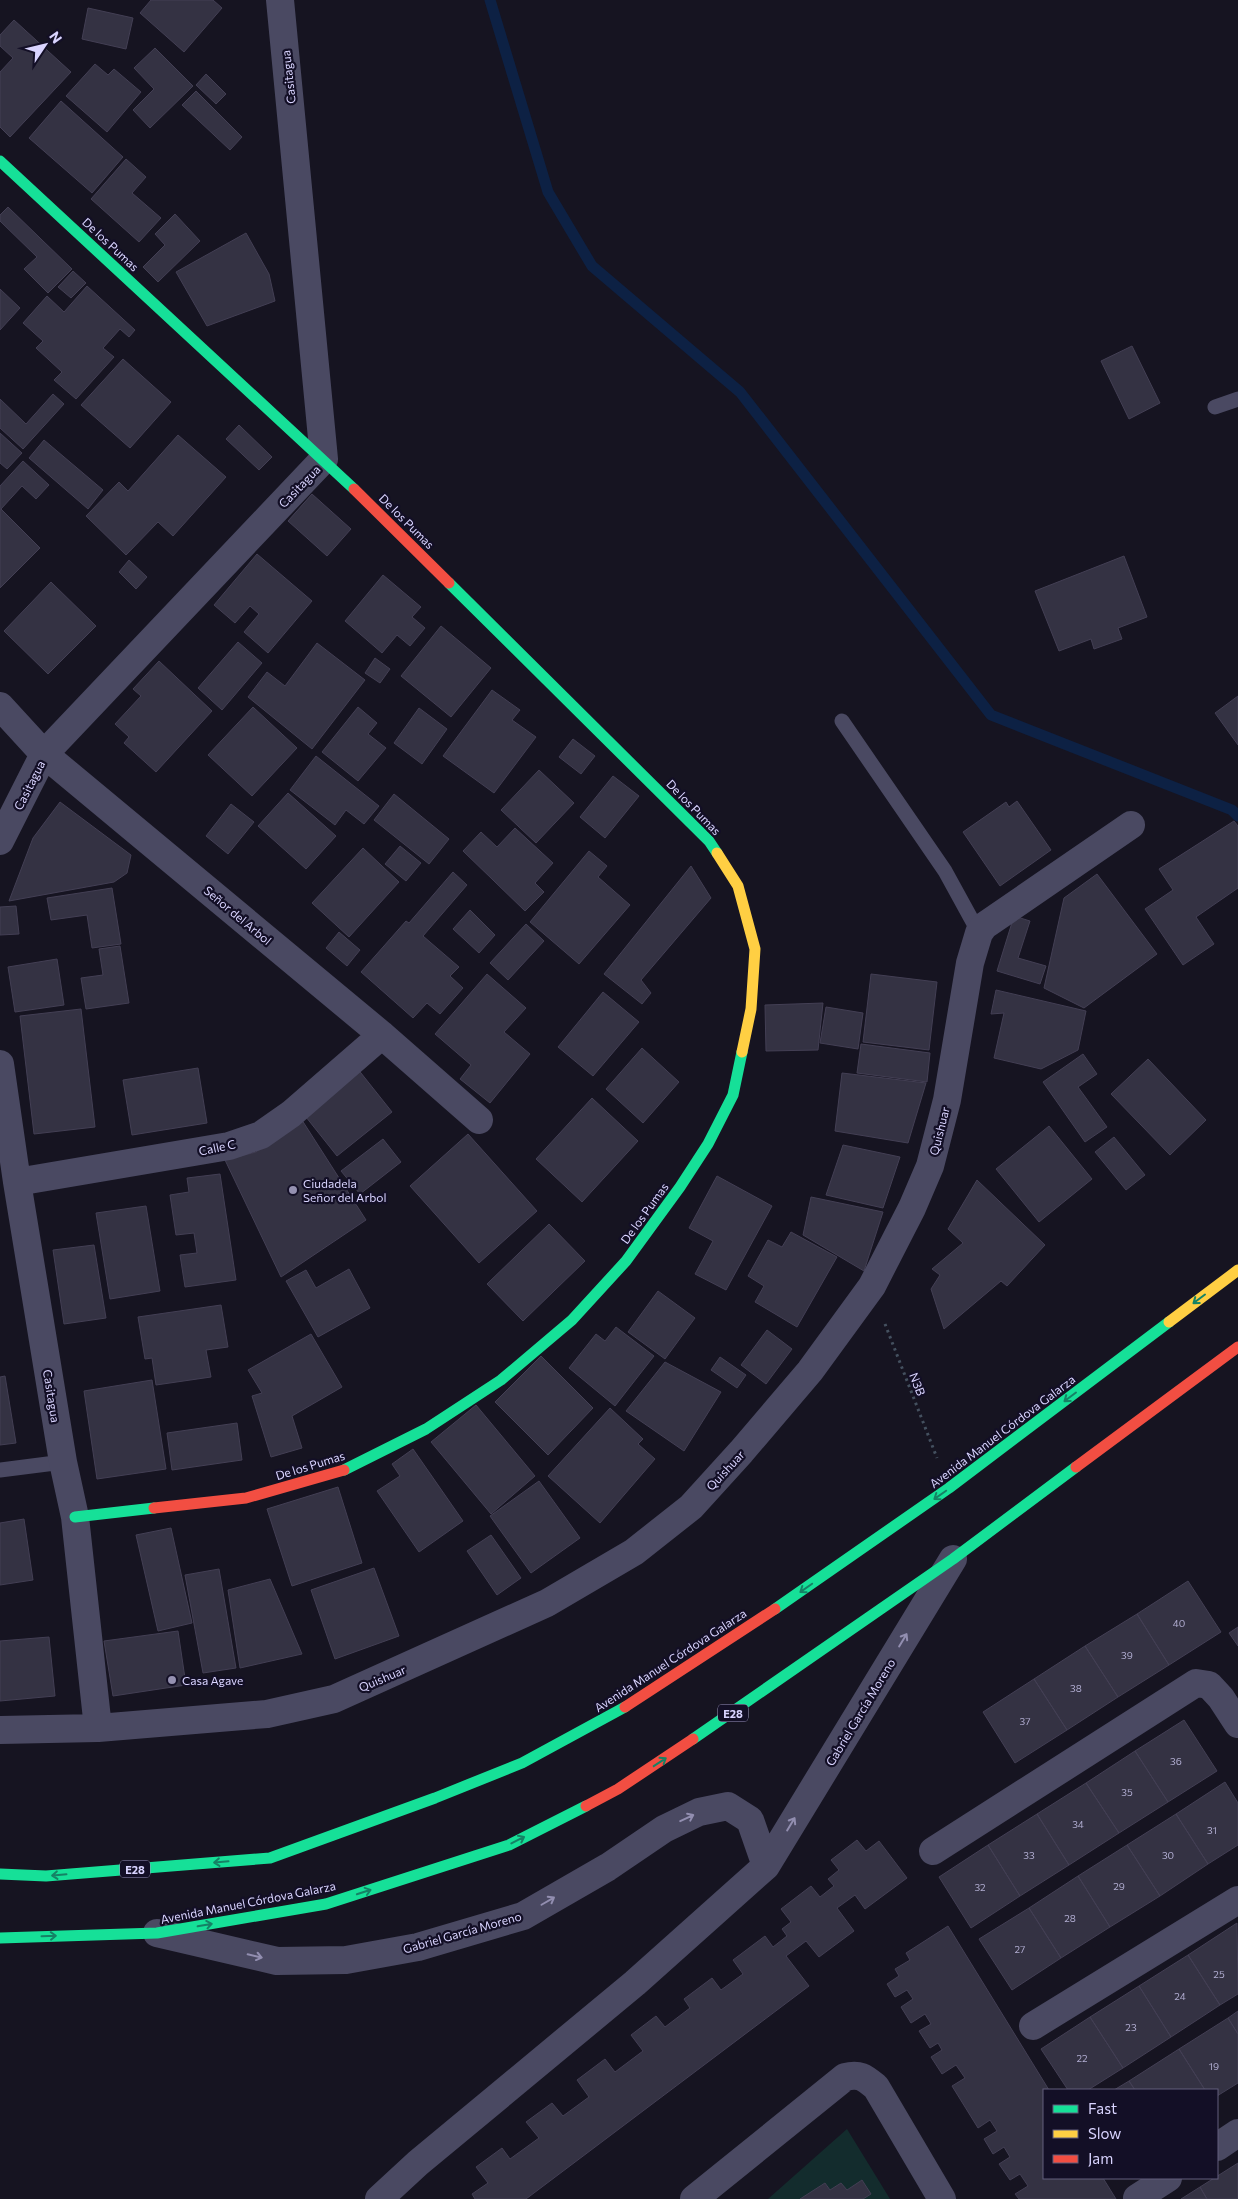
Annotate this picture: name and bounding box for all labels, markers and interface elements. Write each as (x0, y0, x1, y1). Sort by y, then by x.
north arrow (20, 20, 70, 70)
text: N (46, 28, 66, 46)
street label: Casitagua (278, 50, 298, 104)
street label: De los Pumas (80, 214, 142, 274)
street label: Casitagua (275, 462, 323, 510)
street label: De los Pumas (377, 491, 437, 551)
street label: Casitagua (11, 758, 47, 812)
street label: De los Pumas (664, 776, 724, 838)
street label: Señor del Arbol (202, 883, 274, 947)
street label: Quishuar (926, 1105, 952, 1157)
street label: Calle C (197, 1136, 237, 1158)
place label: Ciudadela Señor del Arbol (303, 1176, 387, 1204)
street label: De los Pumas (617, 1180, 671, 1246)
marker: Ciudadela Señor del Arbol (287, 1184, 299, 1196)
one-way arrow (1192, 1294, 1206, 1304)
street label: Casitagua (41, 1368, 63, 1424)
street label: N3B (907, 1370, 929, 1398)
street label: Avenida Manuel Córdova Galarza (927, 1372, 1077, 1490)
one-way arrow (1063, 1392, 1077, 1402)
street label: Quishuar (703, 1447, 747, 1493)
street label: De los Pumas (274, 1448, 346, 1482)
one-way arrow (933, 1490, 947, 1500)
one-way arrow (800, 1583, 814, 1593)
street label: Avenida Manuel Córdova Galarza (591, 1606, 749, 1714)
house number: 40 (1173, 1617, 1185, 1629)
one-way arrow (899, 1634, 909, 1648)
house number: 39 (1121, 1649, 1133, 1661)
street label: Gabriel García Moreno (822, 1656, 898, 1768)
street label: Quishuar (356, 1662, 408, 1694)
place label: Casa Agave (182, 1673, 243, 1687)
marker: Casa Agave (166, 1674, 178, 1686)
house number: 38 (1070, 1682, 1082, 1694)
road number: E28 (718, 1705, 748, 1722)
house number: 37 (1020, 1715, 1030, 1727)
house number: 36 (1170, 1755, 1182, 1767)
one-way arrow (652, 1757, 666, 1767)
house number: 35 (1121, 1786, 1133, 1798)
one-way arrow (679, 1812, 694, 1822)
one-way arrow (787, 1817, 797, 1831)
house number: 34 (1072, 1818, 1084, 1830)
house number: 31 (1207, 1824, 1217, 1836)
one-way arrow (510, 1835, 525, 1845)
house number: 33 (1023, 1849, 1035, 1861)
house number: 30 (1162, 1849, 1174, 1861)
one-way arrow (213, 1857, 229, 1866)
road number: E28 (120, 1860, 150, 1878)
one-way arrow (51, 1870, 67, 1879)
street label: Avenida Manuel Córdova Galarza (159, 1878, 337, 1926)
house number: 29 (1113, 1880, 1125, 1892)
house number: 32 (974, 1881, 986, 1893)
one-way arrow (355, 1887, 371, 1896)
one-way arrow (540, 1896, 554, 1906)
street label: Gabriel García Moreno (401, 1908, 523, 1956)
house number: 28 (1064, 1912, 1076, 1924)
one-way arrow (196, 1919, 212, 1929)
one-way arrow (40, 1932, 56, 1941)
house number: 27 (1015, 1943, 1025, 1955)
one-way arrow (247, 1952, 263, 1961)
house number: 25 (1213, 1968, 1225, 1980)
house number: 24 (1174, 1990, 1186, 2002)
house number: 23 (1125, 2021, 1137, 2033)
house number: 22 (1076, 2052, 1088, 2064)
house number: 19 (1209, 2060, 1219, 2072)
legend (1043, 2089, 1218, 2179)
text: Fast (1088, 2099, 1117, 2117)
text: Slow (1088, 2124, 1121, 2142)
text: Jam (1088, 2149, 1113, 2167)

